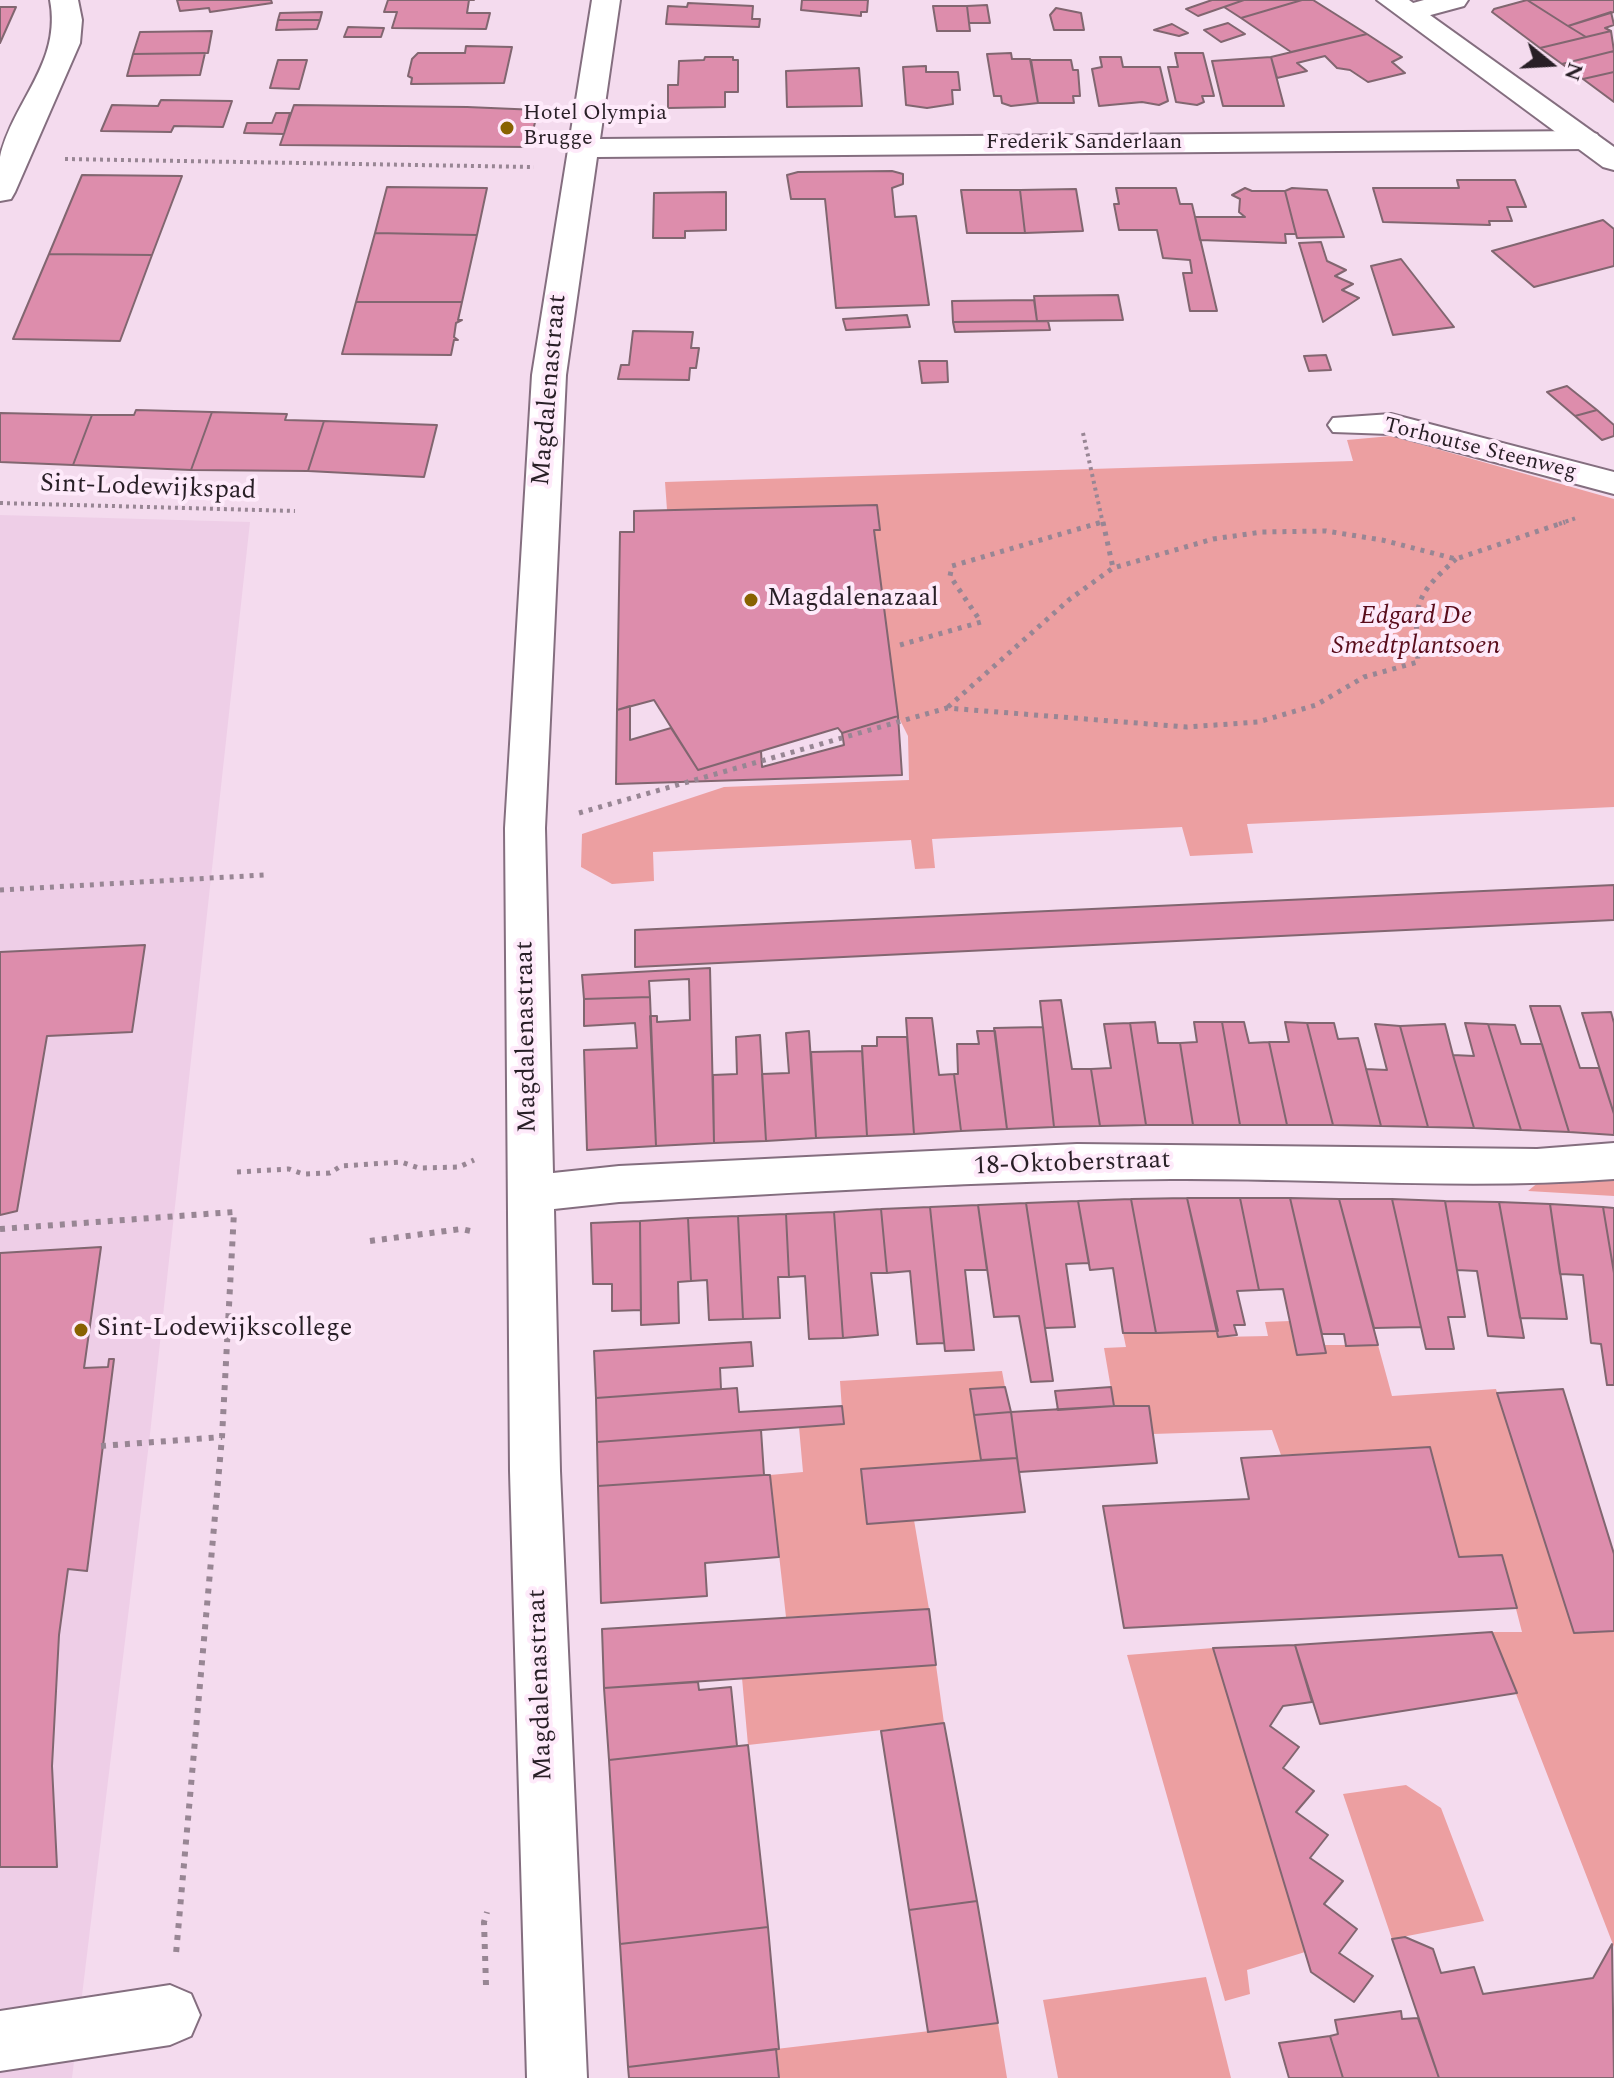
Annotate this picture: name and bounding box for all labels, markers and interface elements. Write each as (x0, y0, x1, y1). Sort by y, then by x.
north arrow (1510, 24, 1590, 104)
text: N (1555, 58, 1592, 85)
place label: Hotel Olympia Brugge (523, 102, 667, 154)
marker: Hotel Olympia Brugge (498, 119, 516, 137)
street label: Frederik Sanderlaan (986, 131, 1182, 157)
street label: Magdalenastraat (527, 293, 575, 487)
street label: Torhoutse Steenweg (1381, 413, 1579, 487)
street label: Sint-Lodewijkspad (39, 470, 257, 508)
place label: Magdalenazaal (767, 584, 939, 616)
marker: Magdalenazaal (742, 591, 760, 609)
park label: Edgard De Smedtplantsoen (1332, 602, 1500, 664)
street label: Magdalenastraat (511, 941, 545, 1133)
street label: 18-Oktoberstraat (973, 1146, 1171, 1184)
place label: Sint-Lodewijkscollege (97, 1314, 352, 1346)
marker: Sint-Lodewijkscollege (72, 1321, 90, 1339)
street label: Magdalenastraat (523, 1588, 561, 1782)

